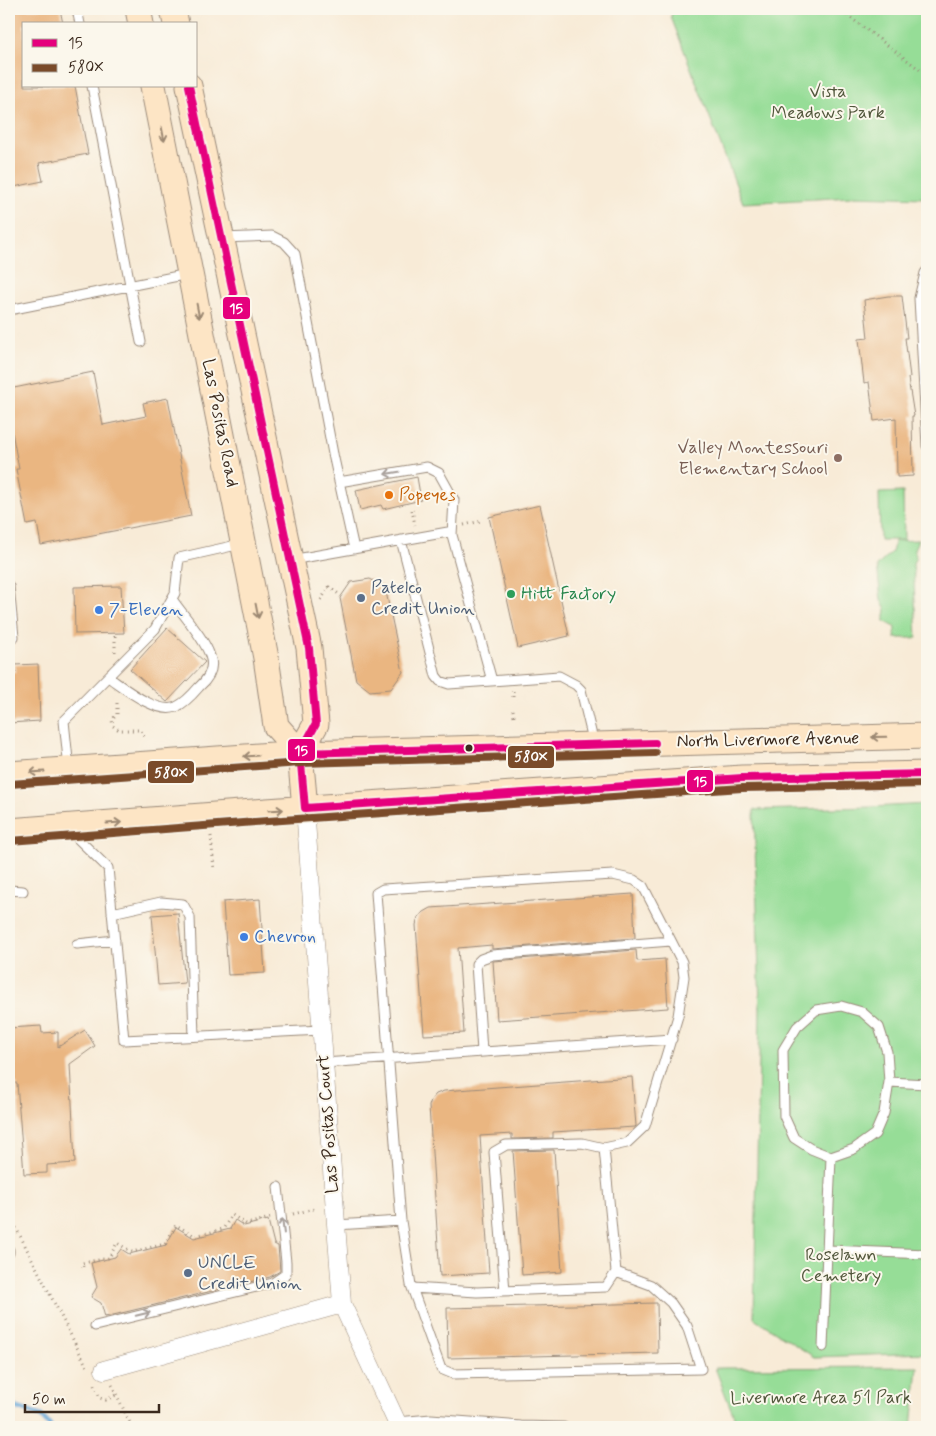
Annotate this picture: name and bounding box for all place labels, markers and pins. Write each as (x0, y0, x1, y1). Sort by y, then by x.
place label: Valley Montessouri Elementary School (678, 436, 828, 481)
marker: Valley Montessouri Elementary School (832, 452, 844, 464)
place label: Popeyes (399, 483, 456, 507)
marker: Popeyes (383, 489, 395, 501)
place label: Patelco Credit Union (371, 576, 475, 621)
place label: Hitt Factory (521, 582, 616, 606)
marker: Hitt Factory (505, 588, 517, 600)
marker: Patelco Credit Union (355, 592, 367, 604)
place label: 7-Eleven (109, 598, 183, 622)
marker: 7-Eleven (93, 604, 105, 616)
unlabelled marker (464, 743, 474, 753)
place label: Chevron (254, 925, 316, 949)
marker: Chevron (238, 931, 250, 943)
place label: UNCLE Credit Union (198, 1251, 302, 1296)
marker: UNCLE Credit Union (182, 1267, 194, 1279)

